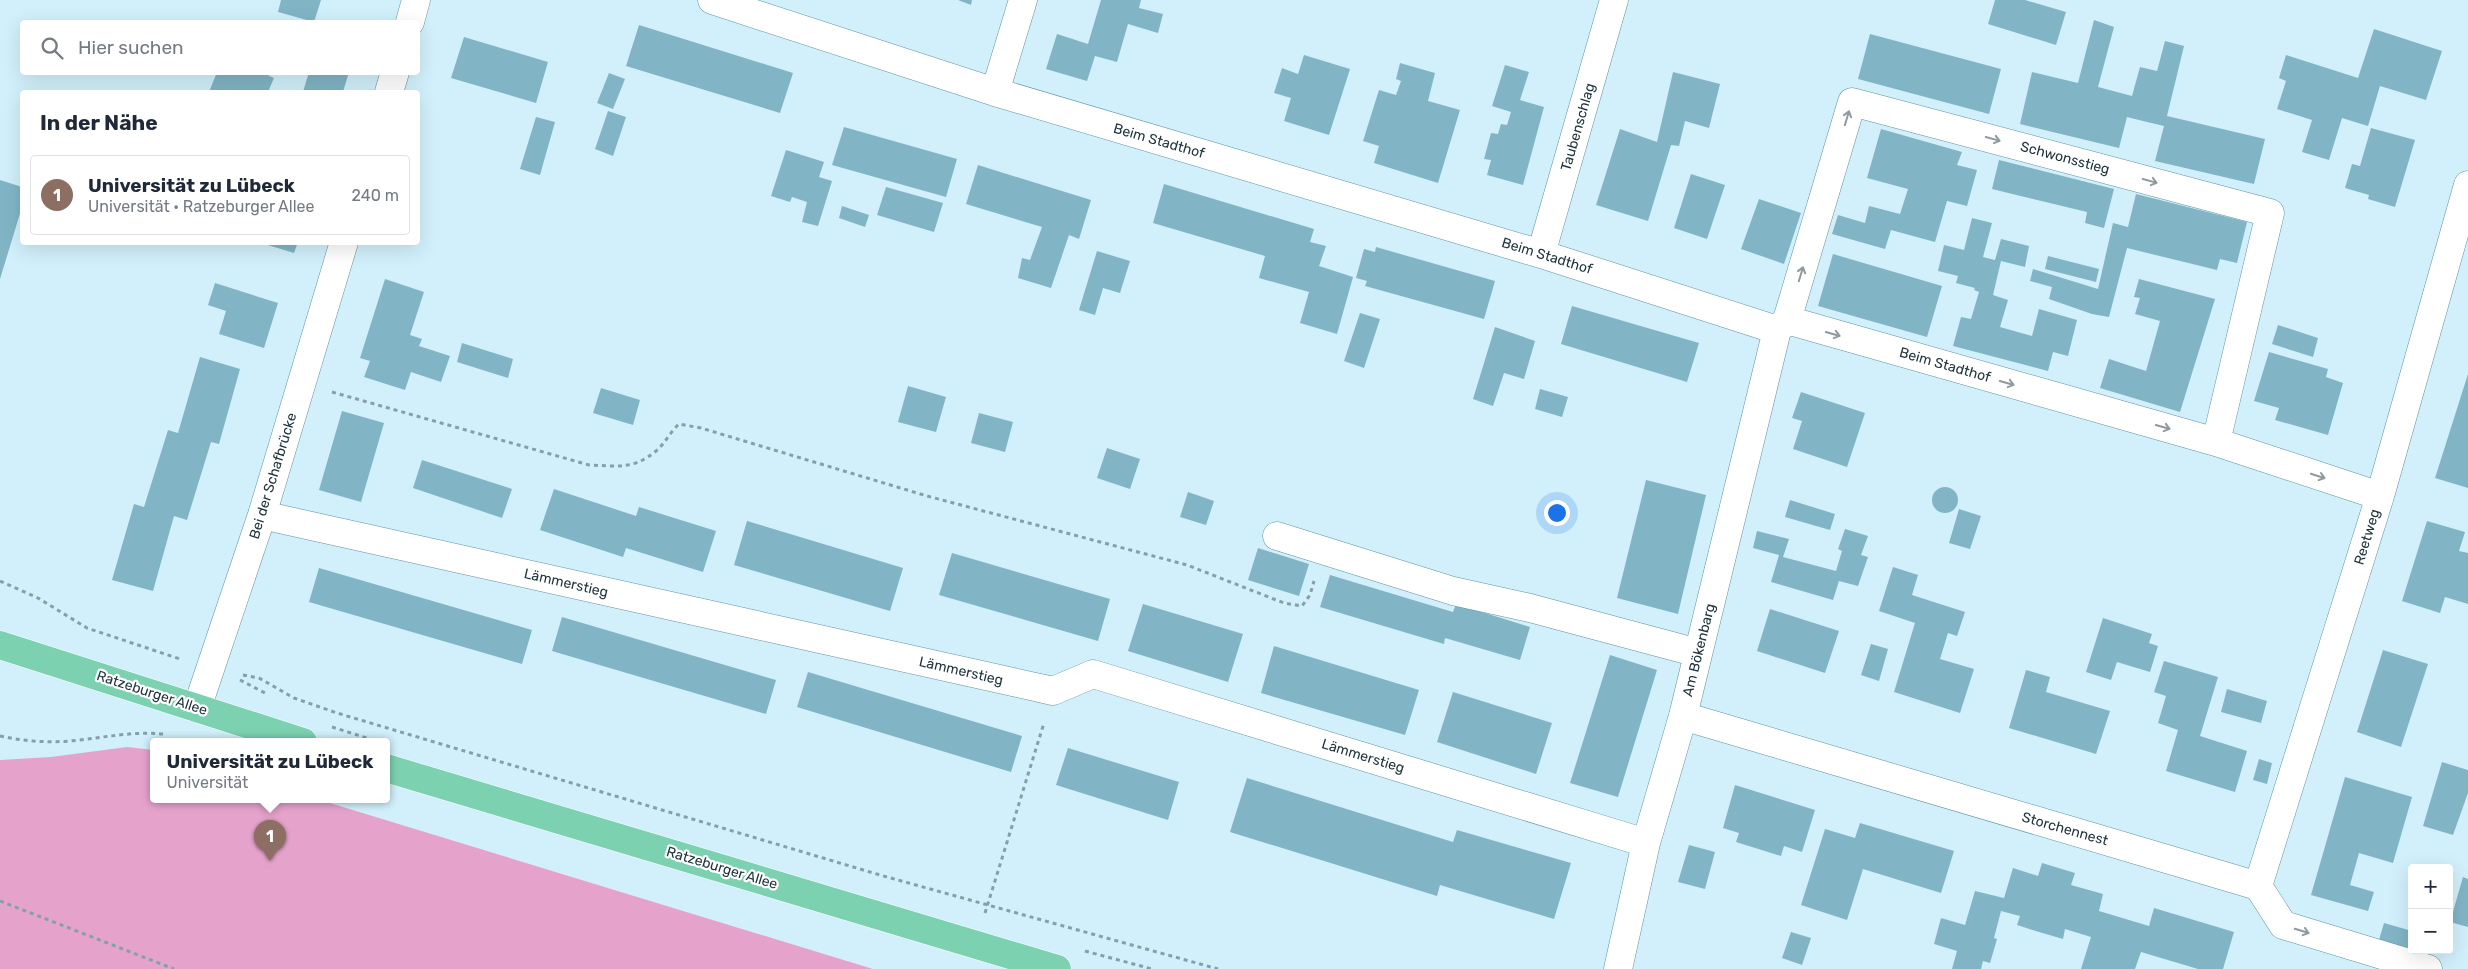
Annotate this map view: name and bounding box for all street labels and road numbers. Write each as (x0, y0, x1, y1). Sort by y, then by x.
street label: Taubenschlag (1557, 81, 1599, 173)
street label: Beim Stadthof (1111, 120, 1207, 162)
street label: Schwonsstieg (2018, 138, 2112, 178)
street label: Beim Stadthof (1500, 234, 1595, 278)
street label: Beim Stadthof (1897, 344, 1993, 386)
street label: Bei der Schafbrücke (246, 411, 300, 541)
street label: Reetweg (2350, 507, 2384, 567)
street label: Lämmerstieg (522, 565, 610, 601)
street label: Am Bökenbarg (1679, 602, 1719, 698)
street label: Lämmerstieg (917, 653, 1005, 689)
street label: Ratzeburger Allee (95, 667, 210, 719)
street label: Lämmerstieg (1319, 735, 1407, 777)
street label: Storchennest (2020, 809, 2111, 850)
street label: Ratzeburger Allee (664, 843, 780, 893)

